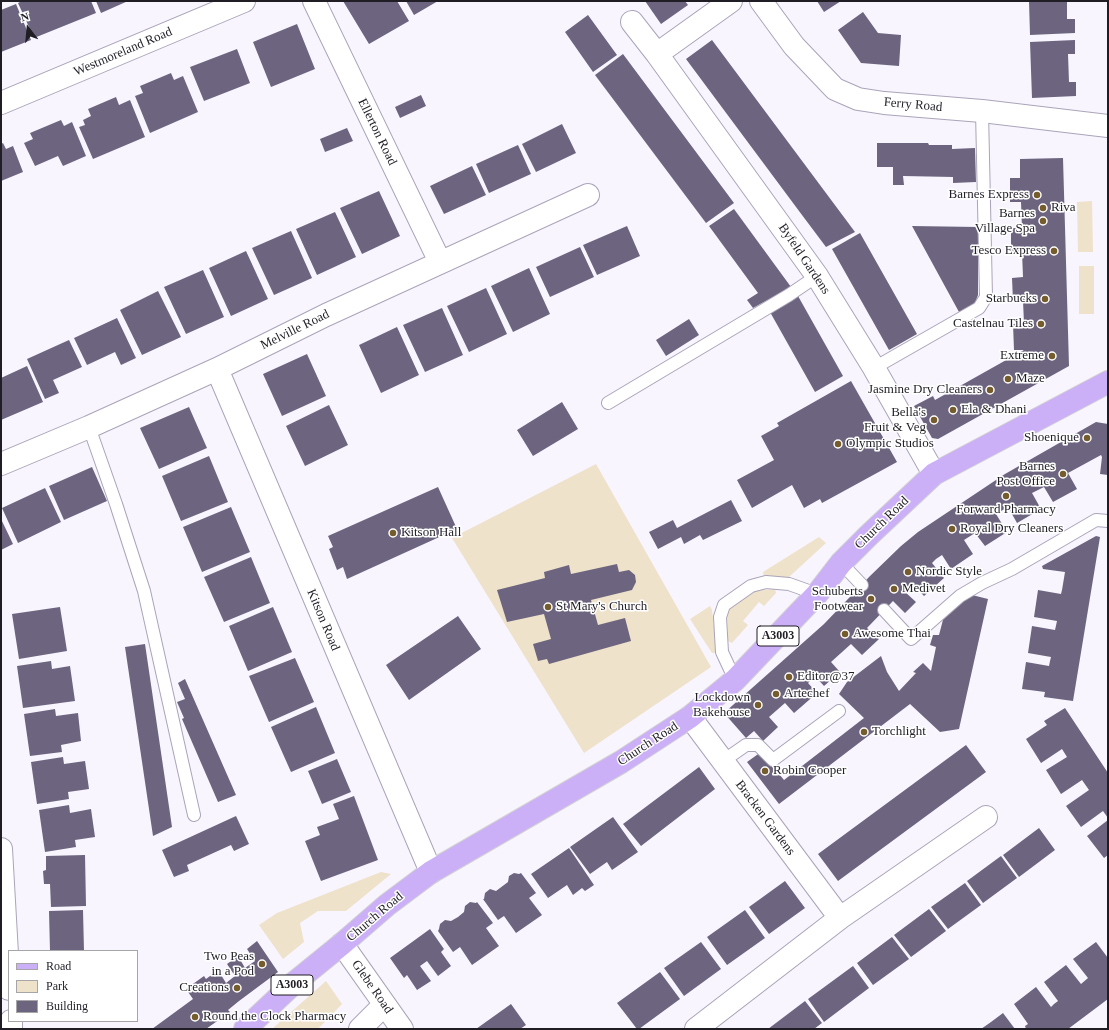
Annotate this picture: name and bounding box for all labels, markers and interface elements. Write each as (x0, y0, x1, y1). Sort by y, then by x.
north arrow (8, 8, 48, 48)
text: N (19, 10, 30, 23)
street label: Westmoreland Road (71, 24, 175, 80)
street label: Ferry Road (883, 95, 943, 115)
street label: Ellerton Road (354, 96, 400, 168)
place label: Barnes Express (948, 187, 1029, 203)
marker: Barnes Express (1032, 190, 1042, 200)
place label: Riva (1051, 200, 1076, 216)
marker: Riva (1038, 203, 1048, 213)
place label: Barnes Village Spa (975, 206, 1035, 237)
marker: Barnes Village Spa (1038, 216, 1048, 226)
street label: Byfeld Gardens (775, 221, 833, 297)
place label: Tesco Express (971, 243, 1046, 259)
marker: Tesco Express (1049, 246, 1059, 256)
place label: Starbucks (986, 291, 1037, 307)
marker: Starbucks (1040, 294, 1050, 304)
street label: Melville Road (258, 307, 332, 353)
place label: Castelnau Tiles (953, 316, 1033, 332)
marker: Castelnau Tiles (1036, 319, 1046, 329)
place label: Extreme (1000, 348, 1044, 364)
marker: Extreme (1047, 351, 1057, 361)
place label: Maze (1016, 371, 1045, 387)
marker: Maze (1003, 374, 1013, 384)
place label: Jasmine Dry Cleaners (868, 382, 982, 398)
marker: Jasmine Dry Cleaners (985, 385, 995, 395)
place label: Ela & Dhani (961, 402, 1027, 418)
place label: Bella's Fruit & Veg (864, 405, 926, 436)
marker: Ela & Dhani (948, 405, 958, 415)
marker: Bella's Fruit & Veg (929, 415, 939, 425)
place label: Shoenique (1024, 430, 1079, 446)
marker: Shoenique (1082, 433, 1092, 443)
place label: Olympic Studios (846, 436, 934, 452)
marker: Olympic Studios (833, 439, 843, 449)
place label: Barnes Post Office (996, 459, 1055, 490)
marker: Barnes Post Office (1058, 469, 1068, 479)
marker: Forward Pharmacy (1001, 491, 1011, 501)
street label: Church Road (852, 493, 912, 553)
place label: Forward Pharmacy (956, 502, 1056, 518)
place label: Royal Dry Cleaners (960, 521, 1063, 537)
marker: Royal Dry Cleaners (947, 524, 957, 534)
place label: Kitson Hall (401, 525, 461, 541)
marker: Kitson Hall (388, 528, 398, 538)
place label: Nordic Style (916, 564, 982, 580)
marker: Nordic Style (903, 567, 913, 577)
place label: Medivet (902, 581, 945, 597)
place label: Schuberts Footwear (812, 584, 863, 615)
marker: Medivet (889, 584, 899, 594)
street label: Kitson Road (303, 587, 343, 653)
marker: Schuberts Footwear (866, 594, 876, 604)
place label: St Mary's Church (556, 599, 647, 615)
marker: St Mary's Church (543, 602, 553, 612)
road number: A3003 (757, 626, 799, 646)
place label: Awesome Thai (853, 626, 931, 642)
marker: Awesome Thai (840, 629, 850, 639)
place label: Editor@37 (797, 669, 854, 685)
marker: Editor@37 (784, 672, 794, 682)
place label: Artechef (784, 686, 829, 702)
marker: Artechef (771, 689, 781, 699)
place label: Lockdown Bakehouse (693, 690, 750, 721)
marker: Lockdown Bakehouse (753, 700, 763, 710)
street label: Church Road (615, 719, 681, 769)
place label: Torchlight (872, 724, 926, 740)
marker: Torchlight (859, 727, 869, 737)
place label: Robin Cooper (773, 763, 846, 779)
marker: Robin Cooper (760, 766, 770, 776)
street label: Bracken Gardens (732, 777, 798, 859)
street label: Church Road (344, 889, 406, 945)
place label: Two Peas in a Pod (204, 949, 254, 980)
legend (8, 950, 138, 1022)
street label: Glebe Road (348, 957, 396, 1017)
text: Road (46, 959, 71, 973)
marker: Two Peas in a Pod (257, 959, 267, 969)
road number: A3003 (271, 975, 313, 995)
text: Park (46, 979, 68, 993)
place label: Creations (179, 980, 229, 996)
marker: Creations (232, 983, 242, 993)
text: Building (46, 999, 88, 1013)
place label: Round the Clock Pharmacy (203, 1009, 346, 1025)
marker: Round the Clock Pharmacy (190, 1012, 200, 1022)

